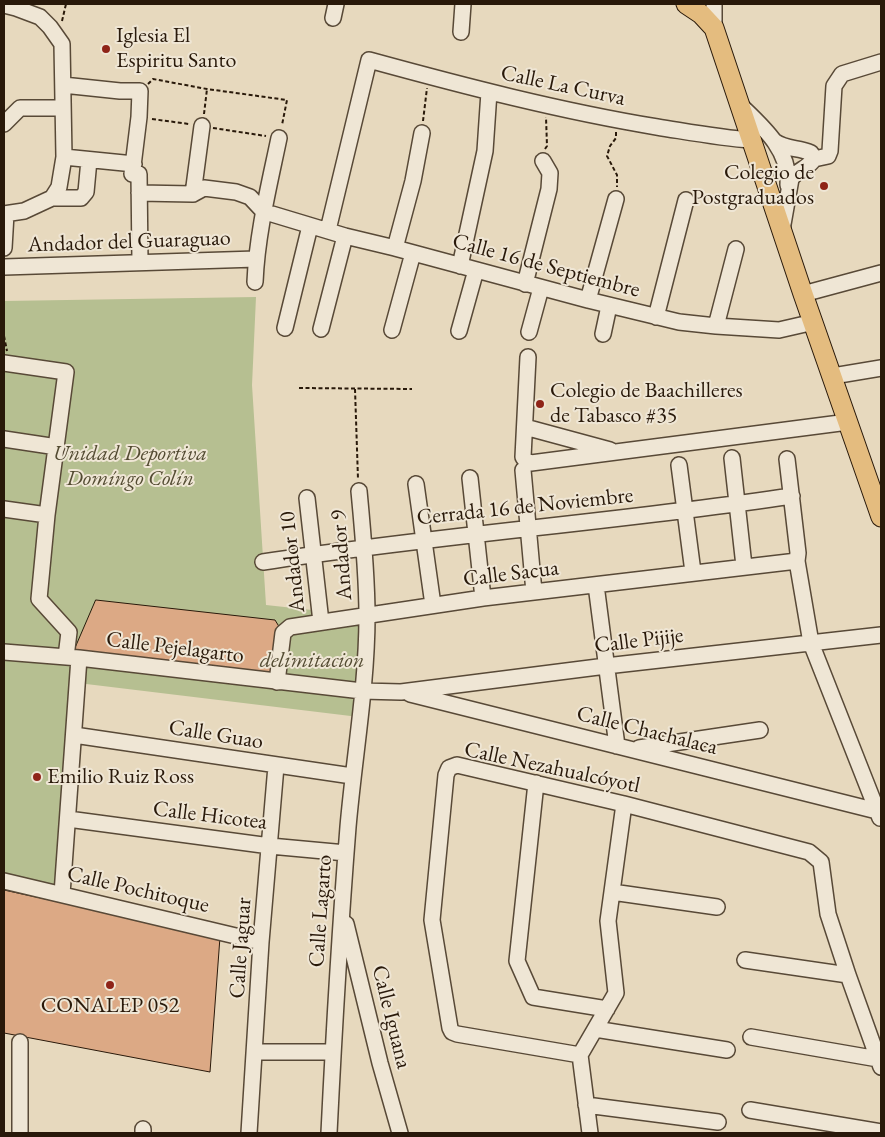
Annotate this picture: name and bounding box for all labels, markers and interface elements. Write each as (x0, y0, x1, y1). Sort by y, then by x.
place label: Iglesia El Espiritu Santo (116, 23, 236, 74)
marker: Iglesia El Espiritu Santo (100, 43, 112, 55)
street label: Calle La Curva (498, 60, 628, 112)
place label: Colegio de Postgraduados (692, 160, 814, 212)
marker: Colegio de Postgraduados (818, 180, 830, 192)
street label: Andador del Guaraguao (27, 225, 231, 259)
street label: Calle 16 de Septiembre (449, 228, 643, 304)
place label: Colegio de Baachilleres de Tabasco #35 (550, 378, 743, 430)
marker: Colegio de Baachilleres de Tabasco #35 (534, 398, 546, 410)
park label: Unidad Deportiva Domíngo Colín (53, 441, 207, 492)
street label: Cerrada 16 de Noviembre (415, 483, 635, 531)
street label: Andador 9 (326, 509, 358, 601)
street label: Andador 10 (275, 510, 311, 614)
street label: Calle Sacua (462, 555, 560, 593)
street label: Calle Pijije (593, 622, 685, 660)
street label: Calle Pejelagarto (105, 626, 245, 670)
park label: delimitacion (260, 648, 364, 674)
street label: Calle Chachalaca (574, 701, 720, 761)
street label: Calle Guao (167, 715, 265, 755)
street label: Calle Nezahualcóyotl (462, 736, 642, 800)
place label: Emilio Ruiz Ross (47, 764, 194, 790)
marker: Emilio Ruiz Ross (31, 771, 43, 783)
street label: Calle Hicotea (151, 796, 269, 836)
street label: Calle Lagarto (304, 854, 338, 968)
street label: Calle Pochitoque (64, 861, 212, 919)
street label: Calle Jaguar (224, 896, 258, 1000)
street label: Calle Iguana (365, 963, 417, 1071)
marker: CONALEP 052 (104, 979, 116, 991)
place label: CONALEP 052 (41, 993, 179, 1019)

